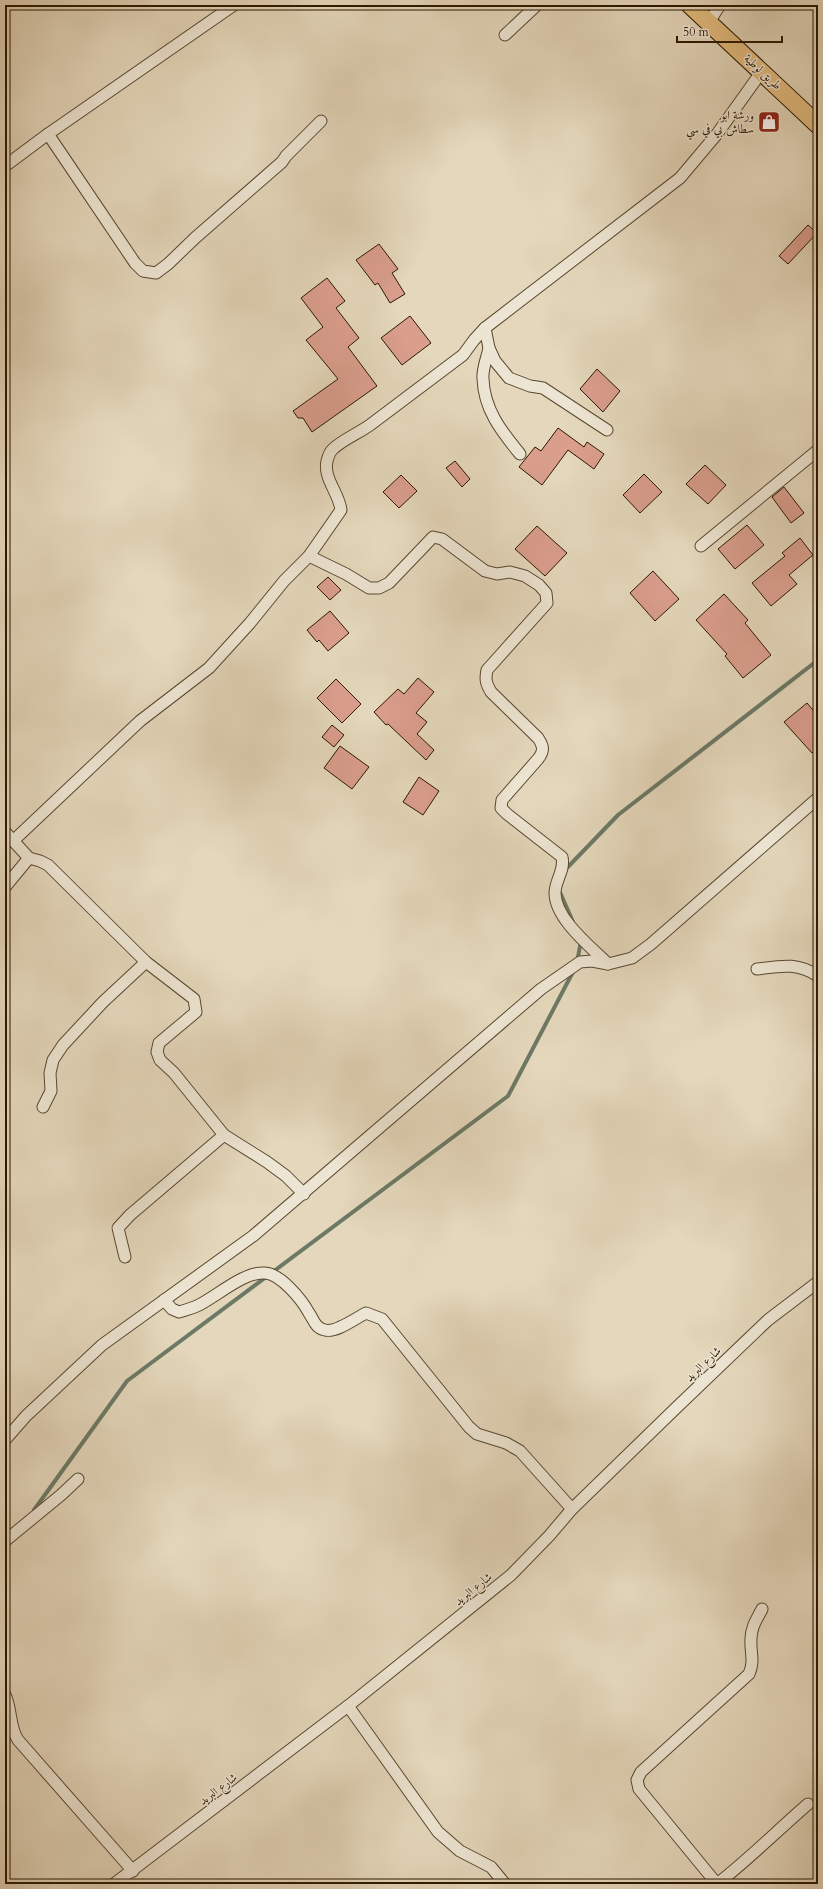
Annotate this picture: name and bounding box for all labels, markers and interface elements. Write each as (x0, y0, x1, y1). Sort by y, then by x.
scale bar (677, 18, 782, 44)
text: 50 m (683, 24, 710, 40)
street label: طريق لوطية (741, 51, 785, 94)
place label: ورشة ابو سطاش بي في سي (686, 107, 754, 140)
shop icon: ورشة ابو سطاش بي في سي (756, 109, 782, 135)
street label: شارع البريد (682, 1343, 727, 1387)
street label: شارع البريد (451, 1569, 497, 1611)
street label: شارع البريد (196, 1769, 242, 1811)

